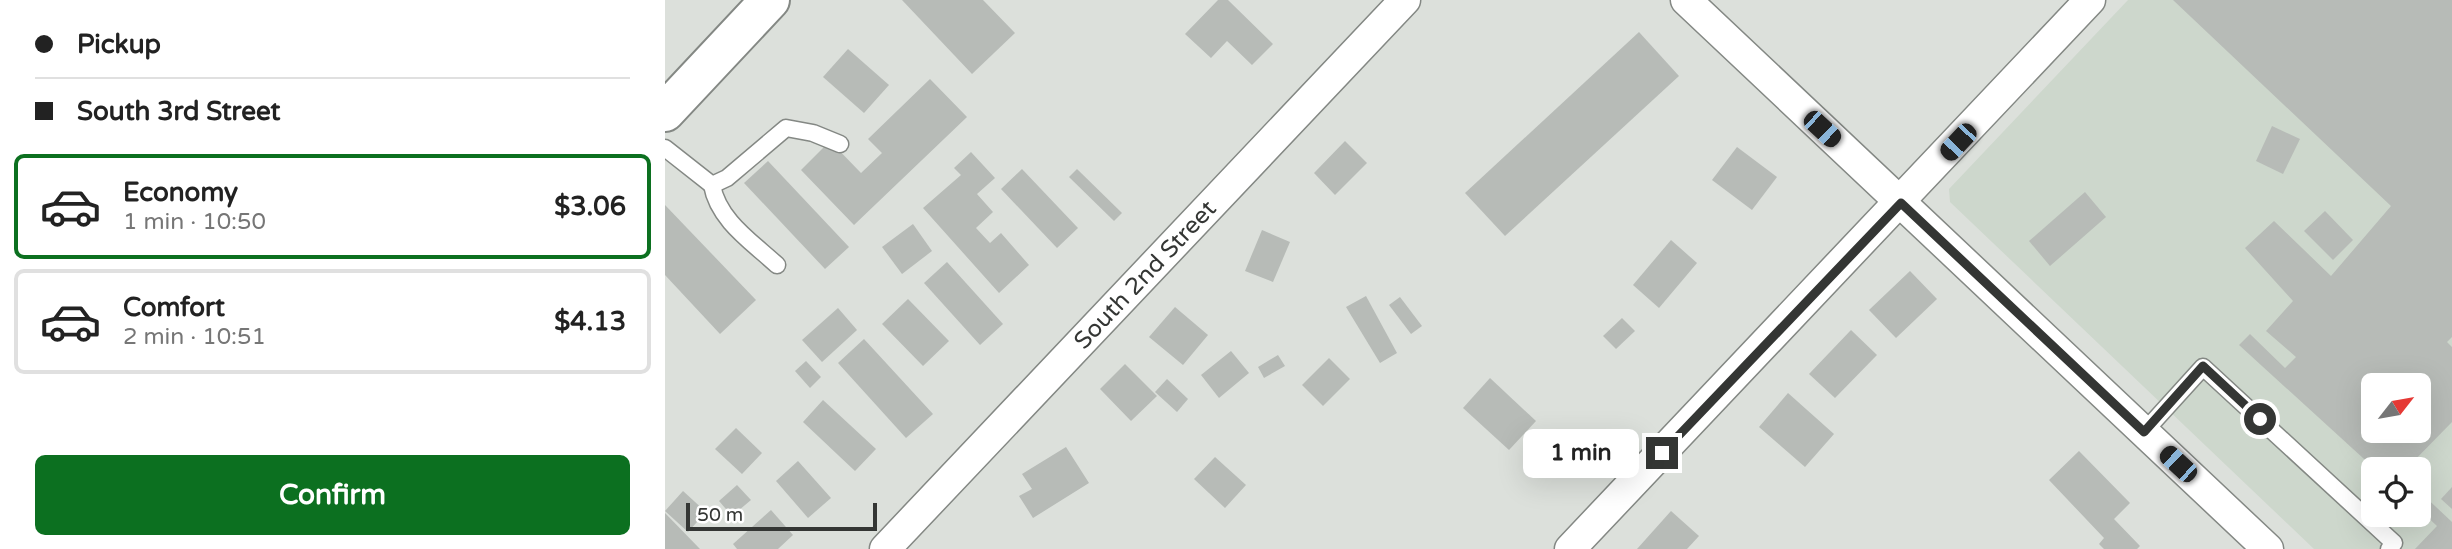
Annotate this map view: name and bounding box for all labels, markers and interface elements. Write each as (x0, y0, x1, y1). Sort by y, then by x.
text: Pickup (77, 29, 161, 60)
text: South 3rd Street (77, 96, 281, 127)
car (1800, 107, 1845, 151)
car (1936, 119, 1981, 165)
icon: car (39, 175, 102, 238)
text: Economy (123, 177, 238, 208)
text: $3.06 (554, 191, 626, 222)
street label: South 2nd Street (1068, 195, 1222, 355)
text: 1 min · 10:50 (123, 208, 266, 236)
icon: car (39, 290, 102, 353)
text: Comfort (123, 292, 225, 323)
text: $4.13 (554, 306, 626, 337)
text: 2 min · 10:51 (123, 323, 266, 351)
north arrow (2361, 373, 2431, 443)
map controls (2361, 373, 2431, 527)
route start (2244, 403, 2276, 435)
callout: 1 min (1522, 428, 1637, 477)
route end (1646, 437, 1678, 469)
text: 1 min (1550, 439, 1612, 467)
car (2156, 442, 2201, 486)
button: Confirm (35, 455, 630, 535)
button: locate (2361, 457, 2431, 527)
scale bar (686, 500, 877, 532)
text: 50 m (697, 504, 743, 526)

